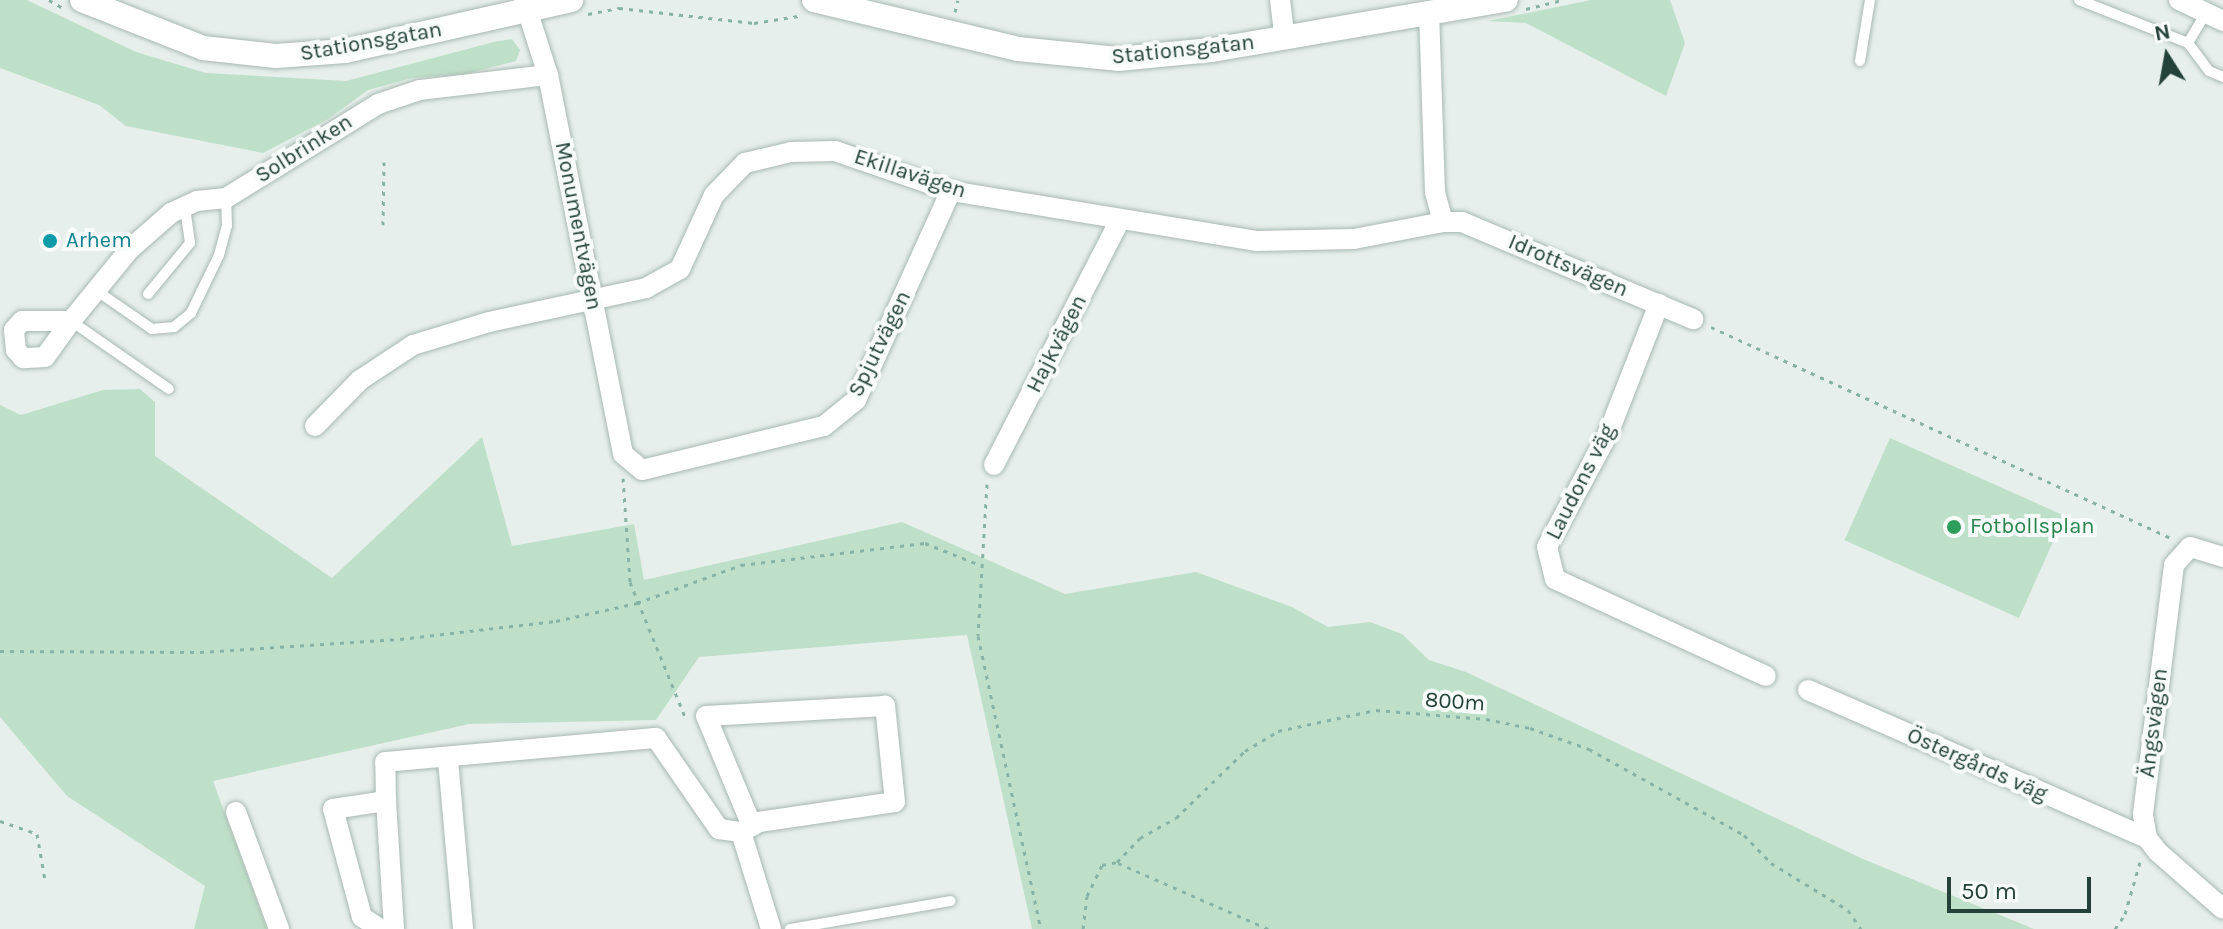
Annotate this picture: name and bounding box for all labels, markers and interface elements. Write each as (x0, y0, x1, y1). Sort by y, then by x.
north arrow (2127, 16, 2207, 96)
street label: Stationsgatan (298, 17, 444, 67)
text: N (2152, 18, 2173, 47)
street label: Stationsgatan (1110, 29, 1256, 71)
street label: Solbrinken (251, 109, 357, 189)
street label: Monumentvägen (549, 140, 607, 312)
street label: Ekillavägen (851, 144, 969, 204)
place label: Arhem (66, 228, 132, 254)
street label: Idrottsvägen (1504, 229, 1632, 303)
marker: Arhem (41, 232, 59, 250)
street label: Spjutvägen (843, 287, 917, 401)
street label: Hajkvägen (1021, 291, 1093, 397)
street label: Laudons väg (1541, 420, 1621, 544)
place label: Fotbollsplan (1970, 514, 2095, 540)
marker: Fotbollsplan (1945, 518, 1963, 536)
street label: Ängsvägen (2134, 667, 2174, 779)
street label: 800m (1424, 687, 1486, 717)
street label: Östergårds väg (1903, 722, 2051, 808)
scale bar (1951, 861, 2095, 911)
text: 50 m (1961, 877, 2017, 905)

